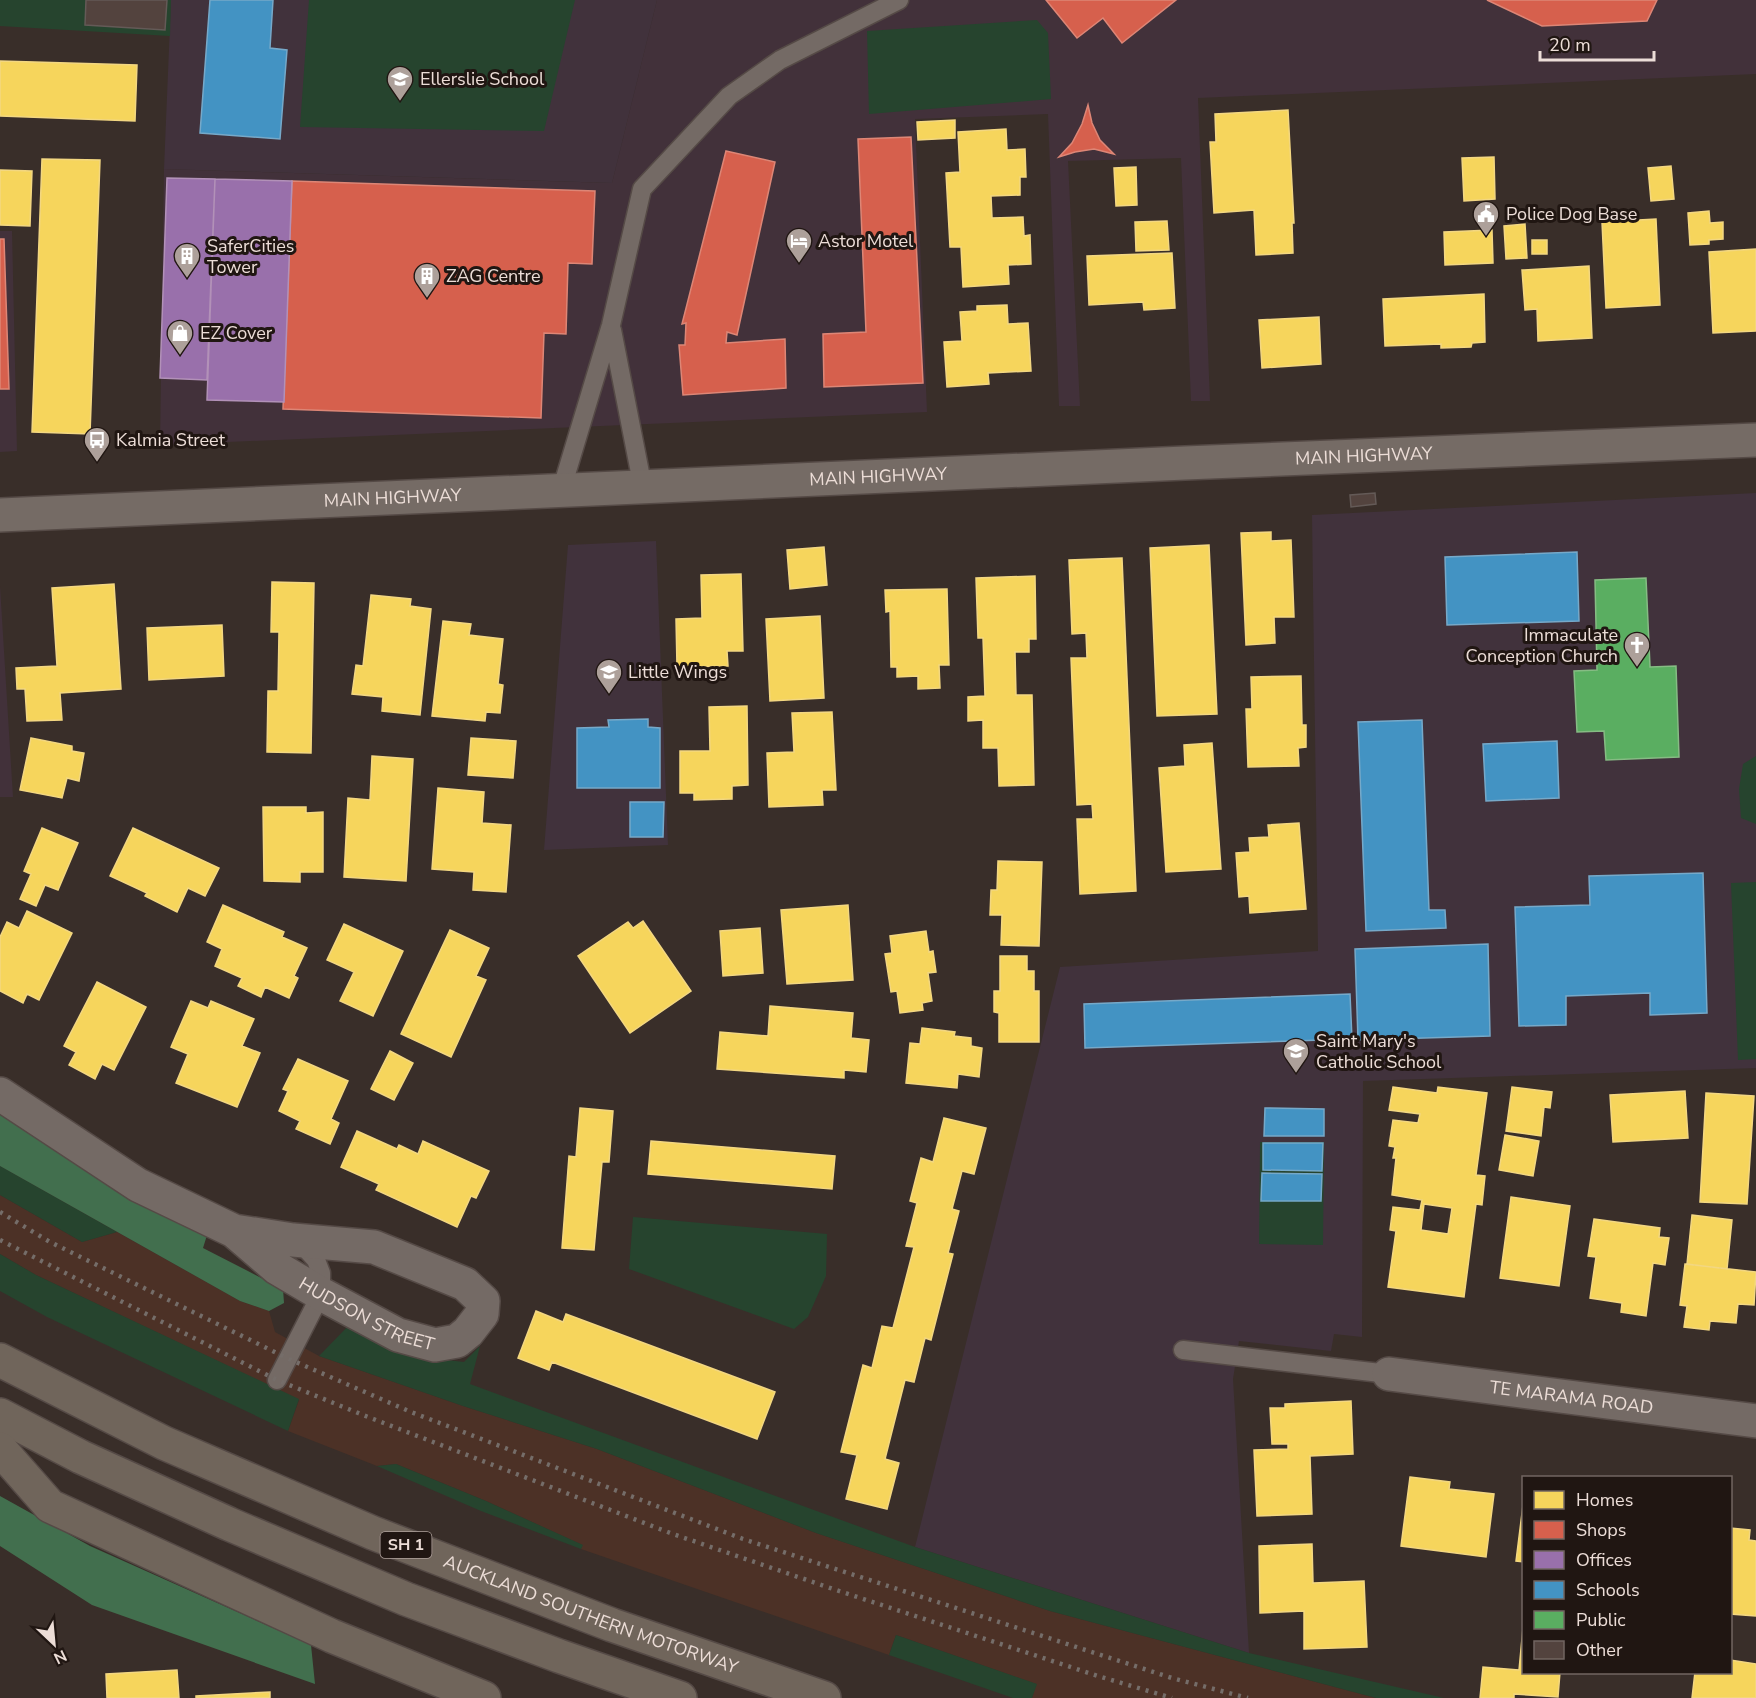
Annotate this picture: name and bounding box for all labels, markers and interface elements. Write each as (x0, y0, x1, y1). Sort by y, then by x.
scale bar (1540, 24, 1654, 62)
text: 20 m (1549, 33, 1591, 57)
school or university icon: Ellerslie School (385, 64, 415, 102)
place label: Ellerslie School (420, 67, 545, 91)
public building icon: Police Dog Base (1471, 199, 1501, 237)
place label: Police Dog Base (1506, 202, 1637, 226)
hotel icon: Astor Motel (784, 226, 814, 264)
place label: Astor Motel (818, 229, 914, 253)
place label: SaferCities Tower (207, 234, 294, 279)
building icon: SaferCities Tower (172, 241, 202, 279)
building icon: ZAG Centre (412, 261, 442, 299)
place label: ZAG Centre (446, 264, 541, 288)
shop icon: EZ Cover (165, 318, 195, 356)
place label: EZ Cover (200, 321, 273, 345)
bus stop icon: Kalmia Street (82, 425, 112, 463)
place label: Kalmia Street (116, 428, 226, 452)
street label: MAIN HIGHWAY (1294, 441, 1433, 471)
street label: MAIN HIGHWAY (809, 461, 948, 491)
street label: MAIN HIGHWAY (323, 483, 462, 513)
place label: Immaculate Conception Church (1465, 623, 1618, 668)
church icon: Immaculate Conception Church (1622, 630, 1652, 668)
school or university icon: Little Wings (594, 657, 624, 695)
place label: Little Wings (628, 660, 727, 684)
place label: Saint Mary's Catholic School (1316, 1029, 1442, 1074)
school or university icon: Saint Mary's Catholic School (1281, 1036, 1311, 1074)
street label: HUDSON STREET (294, 1272, 437, 1356)
street label: TE MARAMA ROAD (1488, 1375, 1655, 1420)
legend (1522, 1476, 1732, 1674)
text: Homes (1576, 1488, 1633, 1512)
text: Shops (1576, 1518, 1626, 1542)
road number: SH 1 (380, 1532, 432, 1558)
text: Offices (1576, 1548, 1632, 1572)
street label: AUCKLAND SOUTHERN MOTORWAY (440, 1549, 742, 1680)
text: Schools (1576, 1578, 1640, 1602)
text: Public (1576, 1608, 1626, 1632)
north arrow (24, 1614, 84, 1674)
text: Other (1576, 1638, 1623, 1662)
text: N (50, 1644, 70, 1669)

